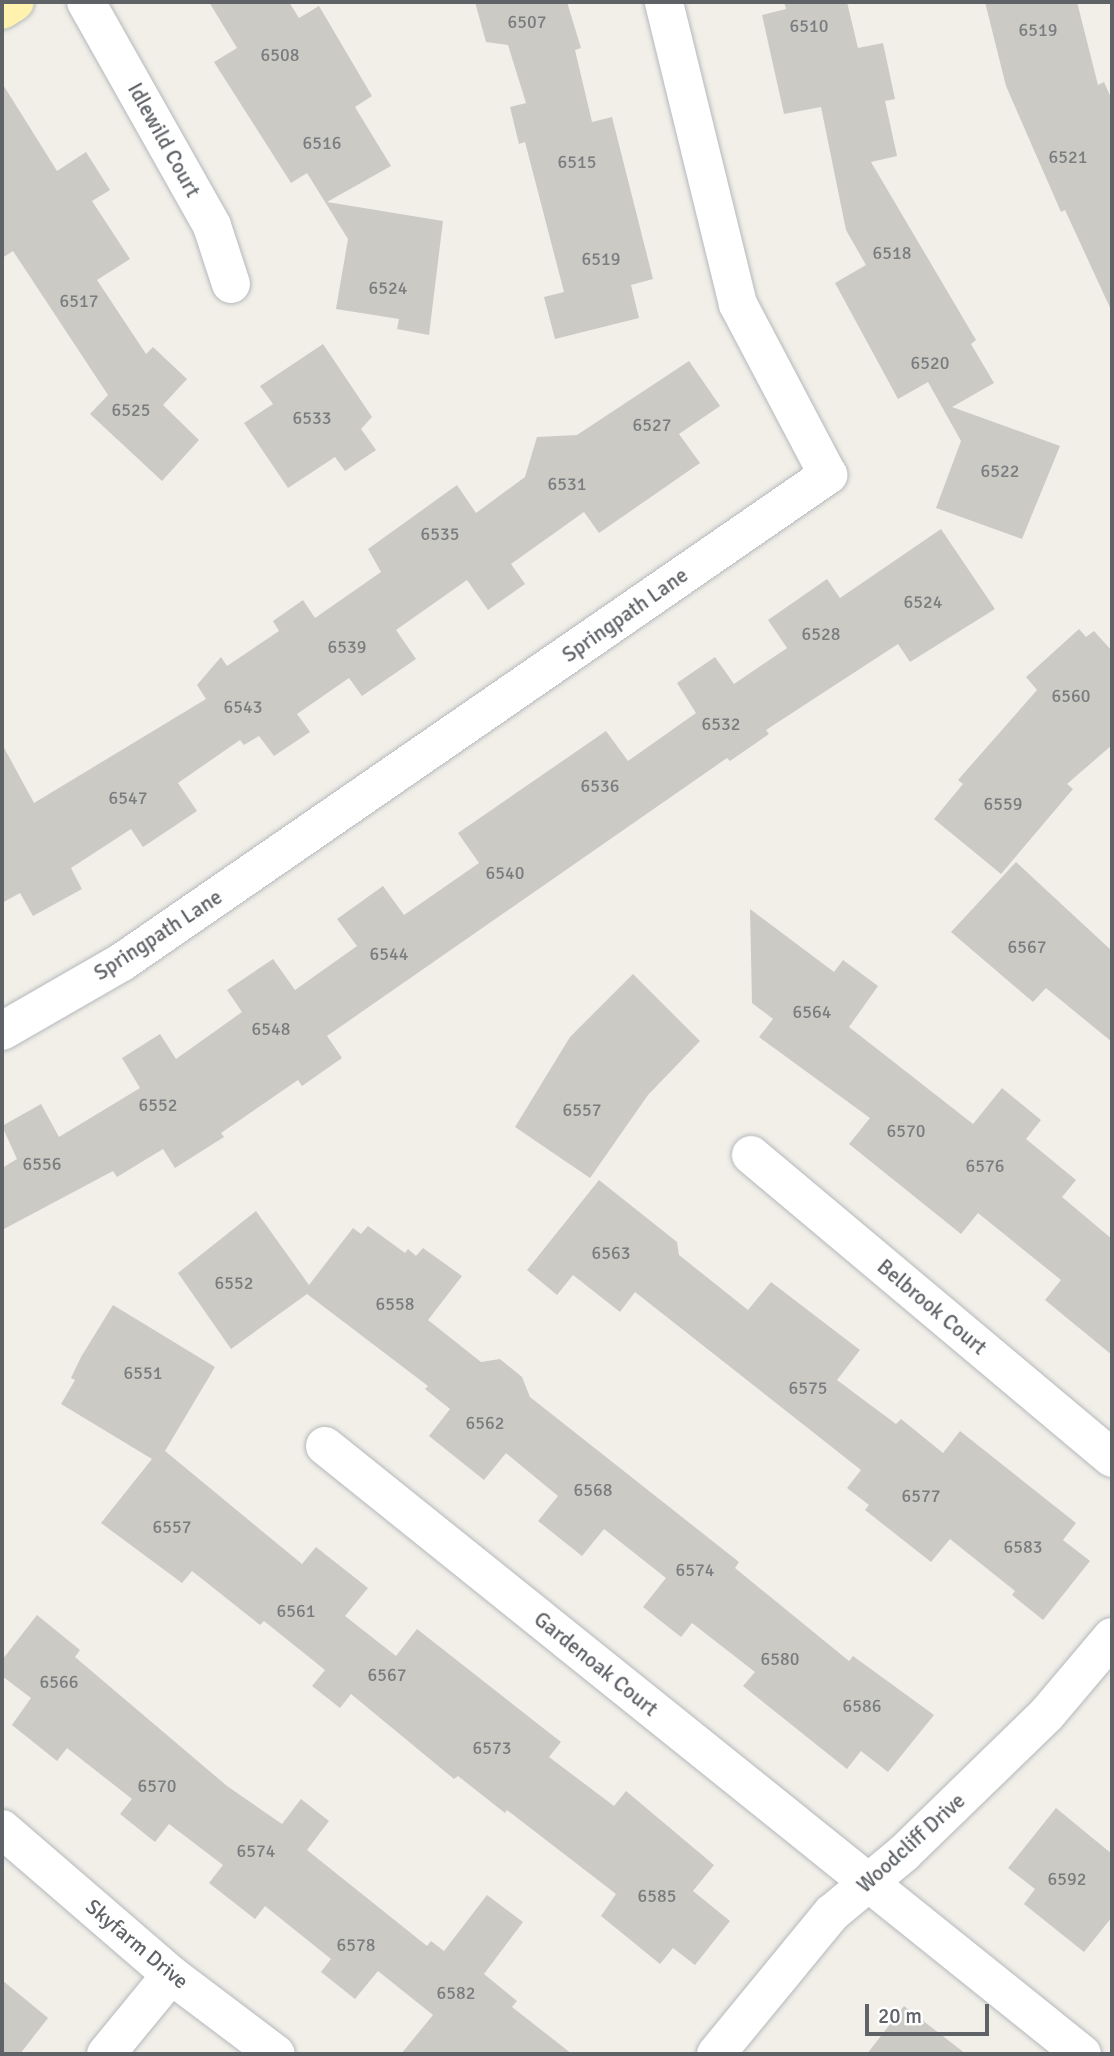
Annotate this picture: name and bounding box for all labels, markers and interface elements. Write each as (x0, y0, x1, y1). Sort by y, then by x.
house number: 6507 (508, 11, 546, 33)
house number: 6510 (790, 15, 828, 37)
house number: 6519 (1019, 19, 1057, 41)
house number: 6508 (261, 44, 299, 66)
street label: Idlewild Court (122, 78, 206, 202)
house number: 6516 (303, 132, 341, 154)
house number: 6521 (1049, 146, 1087, 168)
house number: 6515 (558, 151, 596, 173)
house number: 6518 (873, 242, 911, 264)
house number: 6519 (582, 248, 620, 270)
house number: 6524 (369, 277, 407, 299)
house number: 6517 (60, 290, 98, 312)
house number: 6520 (911, 352, 949, 374)
house number: 6525 (112, 399, 150, 421)
house number: 6533 (293, 407, 331, 429)
house number: 6527 (633, 414, 671, 436)
house number: 6522 (981, 460, 1019, 482)
house number: 6531 (548, 473, 586, 495)
house number: 6535 (421, 523, 459, 545)
street label: Springpath Lane (557, 562, 693, 668)
house number: 6524 (904, 591, 942, 613)
house number: 6528 (802, 623, 840, 645)
house number: 6539 (328, 636, 366, 658)
house number: 6560 (1052, 685, 1090, 707)
house number: 6543 (224, 696, 262, 718)
house number: 6532 (702, 713, 740, 735)
house number: 6536 (581, 775, 619, 797)
house number: 6547 (109, 787, 147, 809)
house number: 6559 (984, 793, 1022, 815)
house number: 6540 (486, 862, 524, 884)
street label: Springpath Lane (89, 884, 227, 986)
house number: 6567 (1008, 936, 1046, 958)
house number: 6544 (370, 943, 408, 965)
house number: 6564 (793, 1001, 831, 1023)
house number: 6548 (252, 1018, 290, 1040)
house number: 6552 (139, 1094, 177, 1116)
house number: 6557 (563, 1099, 601, 1121)
house number: 6570 (887, 1120, 925, 1142)
house number: 6556 (23, 1153, 61, 1175)
house number: 6576 (966, 1155, 1004, 1177)
house number: 6563 (592, 1242, 630, 1264)
street label: Belbrook Court (872, 1254, 992, 1360)
house number: 6552 (215, 1272, 253, 1294)
house number: 6558 (376, 1293, 414, 1315)
house number: 6551 (124, 1362, 162, 1384)
house number: 6575 (789, 1377, 827, 1399)
house number: 6562 (466, 1412, 504, 1434)
house number: 6568 (574, 1479, 612, 1501)
house number: 6577 (902, 1485, 940, 1507)
house number: 6557 (153, 1516, 191, 1538)
house number: 6583 (1004, 1536, 1042, 1558)
house number: 6574 (676, 1559, 714, 1581)
house number: 6561 (277, 1600, 315, 1622)
street label: Gardenoak Court (529, 1606, 663, 1722)
house number: 6580 (761, 1648, 799, 1670)
house number: 6567 (368, 1664, 406, 1686)
house number: 6566 (40, 1671, 78, 1693)
house number: 6586 (843, 1695, 881, 1717)
house number: 6573 (473, 1737, 511, 1759)
house number: 6570 (138, 1775, 176, 1797)
street label: Woodcliff Drive (852, 1788, 970, 1898)
house number: 6574 (237, 1840, 275, 1862)
house number: 6592 (1048, 1868, 1086, 1890)
house number: 6585 (638, 1885, 676, 1907)
street label: Skyfarm Drive (81, 1894, 193, 1994)
house number: 6578 (337, 1934, 375, 1956)
house number: 6582 (437, 1982, 475, 2004)
scale bar (869, 1990, 993, 2034)
text: 20 m (878, 2003, 922, 2029)

